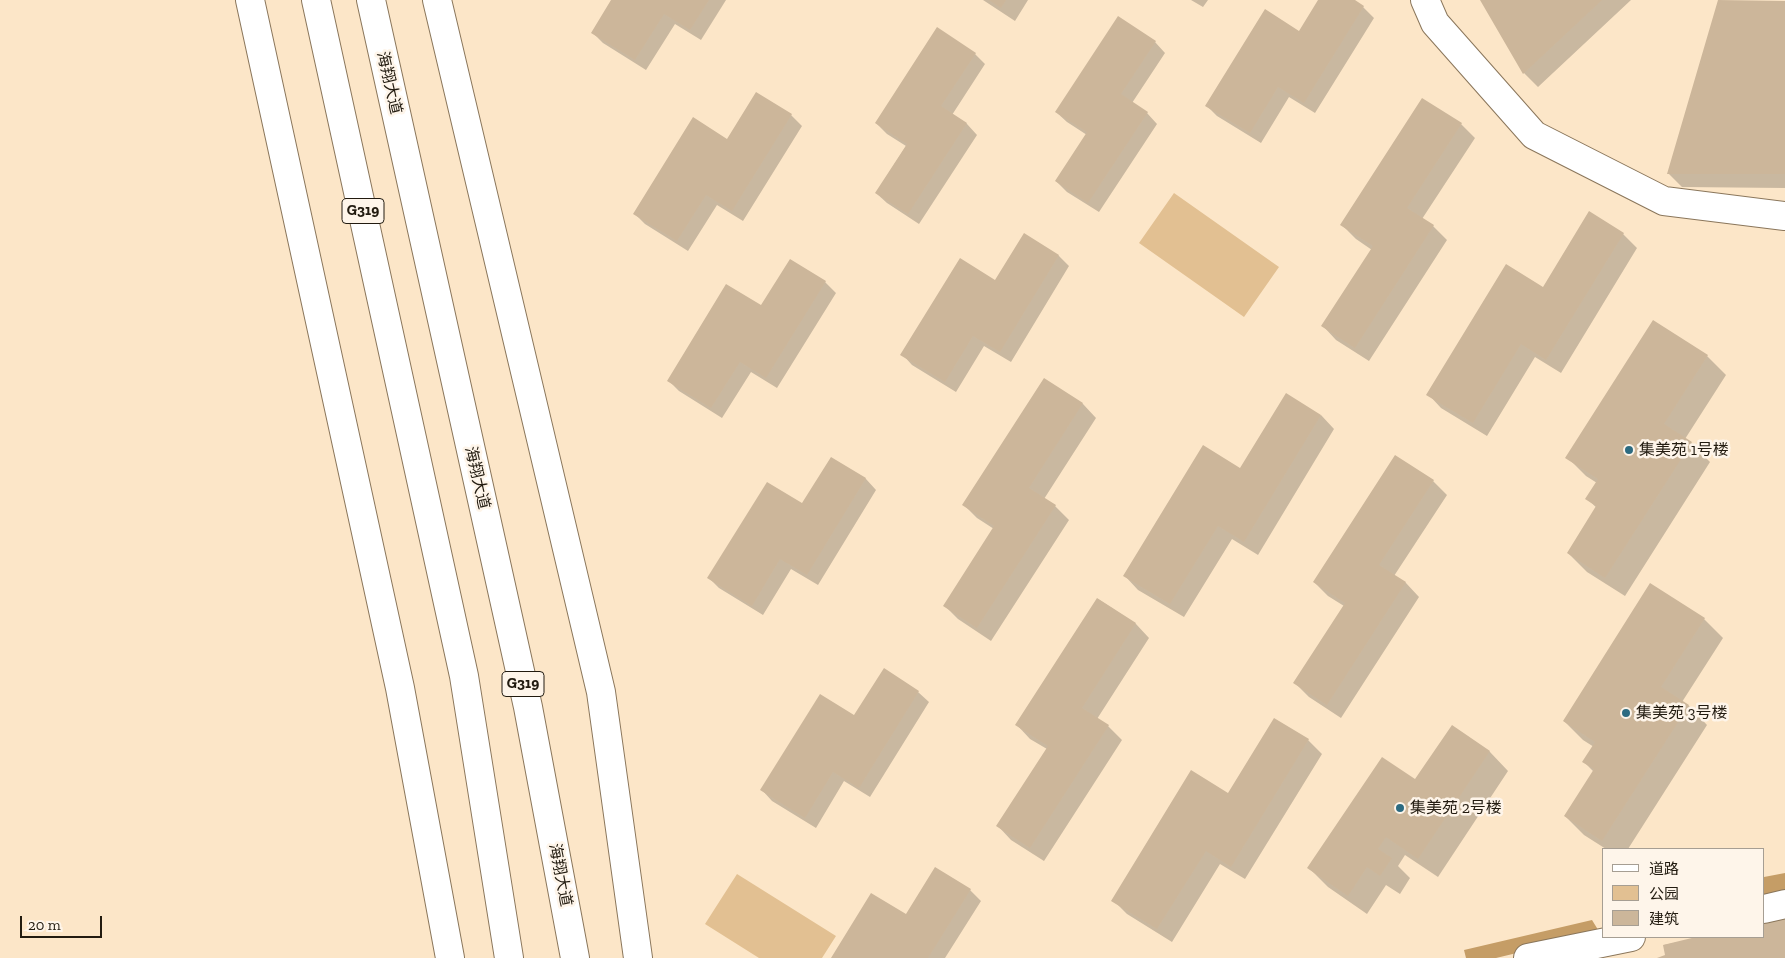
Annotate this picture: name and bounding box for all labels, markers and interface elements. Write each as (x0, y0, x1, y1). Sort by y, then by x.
street label: 海翔大道 (372, 50, 406, 116)
road number: G319 (342, 198, 384, 224)
place label: 集美苑 1号楼 (1639, 440, 1729, 460)
marker: 集美苑 1号楼 (1623, 444, 1635, 456)
street label: 海翔大道 (460, 445, 494, 511)
road number: G319 (502, 672, 544, 696)
place label: 集美苑 3号楼 (1636, 703, 1727, 723)
marker: 集美苑 3号楼 (1620, 707, 1632, 719)
place label: 集美苑 2号楼 (1410, 798, 1502, 818)
marker: 集美苑 2号楼 (1394, 802, 1406, 814)
street label: 海翔大道 (544, 842, 576, 908)
legend (1602, 848, 1765, 938)
text: 道路 (1649, 860, 1679, 878)
text: 公园 (1649, 885, 1679, 903)
scale bar (22, 906, 105, 938)
text: 建筑 (1649, 910, 1679, 928)
text: 20 m (28, 916, 61, 934)

